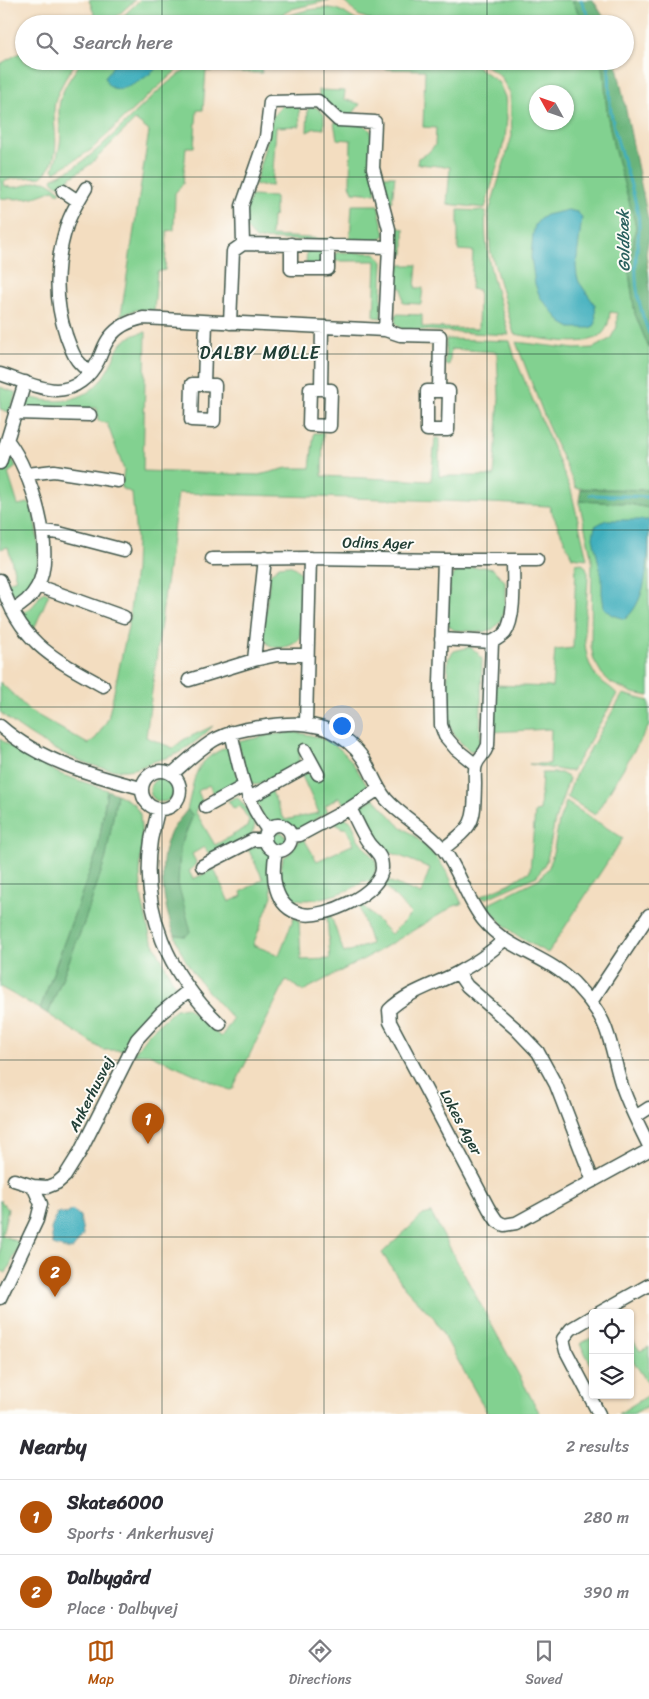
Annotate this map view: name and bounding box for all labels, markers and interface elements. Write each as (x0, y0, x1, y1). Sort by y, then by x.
search box (15, 15, 634, 70)
text: Search here (73, 26, 173, 59)
icon: search (33, 29, 61, 57)
north arrow (529, 85, 574, 130)
water label: Goldbæk (608, 208, 639, 272)
district label: DALBY MØLLE (200, 337, 320, 369)
street label: Odins Ager (342, 529, 415, 557)
your location (329, 713, 355, 739)
street label: Ankerhusvej (60, 1052, 121, 1137)
street label: Lokes Ager (433, 1084, 490, 1161)
pin: 1 (132, 1103, 164, 1144)
pin: 2 (39, 1256, 71, 1297)
map controls (589, 1309, 634, 1399)
button: locate (589, 1309, 634, 1354)
button: layers (589, 1354, 634, 1399)
text: Nearby (20, 1428, 86, 1466)
text: 2 results (566, 1432, 629, 1461)
text: Skate6000 (67, 1486, 163, 1519)
text: 1 (33, 1503, 39, 1532)
text: 280 m (584, 1503, 629, 1532)
text: Sports · Ankerhusvej (67, 1519, 214, 1548)
text: Dalbygård (67, 1561, 150, 1594)
text: 2 (31, 1578, 41, 1607)
text: 390 m (584, 1578, 629, 1607)
text: Place · Dalbyvej (67, 1594, 178, 1623)
tab: Map (87, 1637, 115, 1692)
tab: Directions (289, 1637, 351, 1692)
tab: Saved (525, 1637, 562, 1692)

